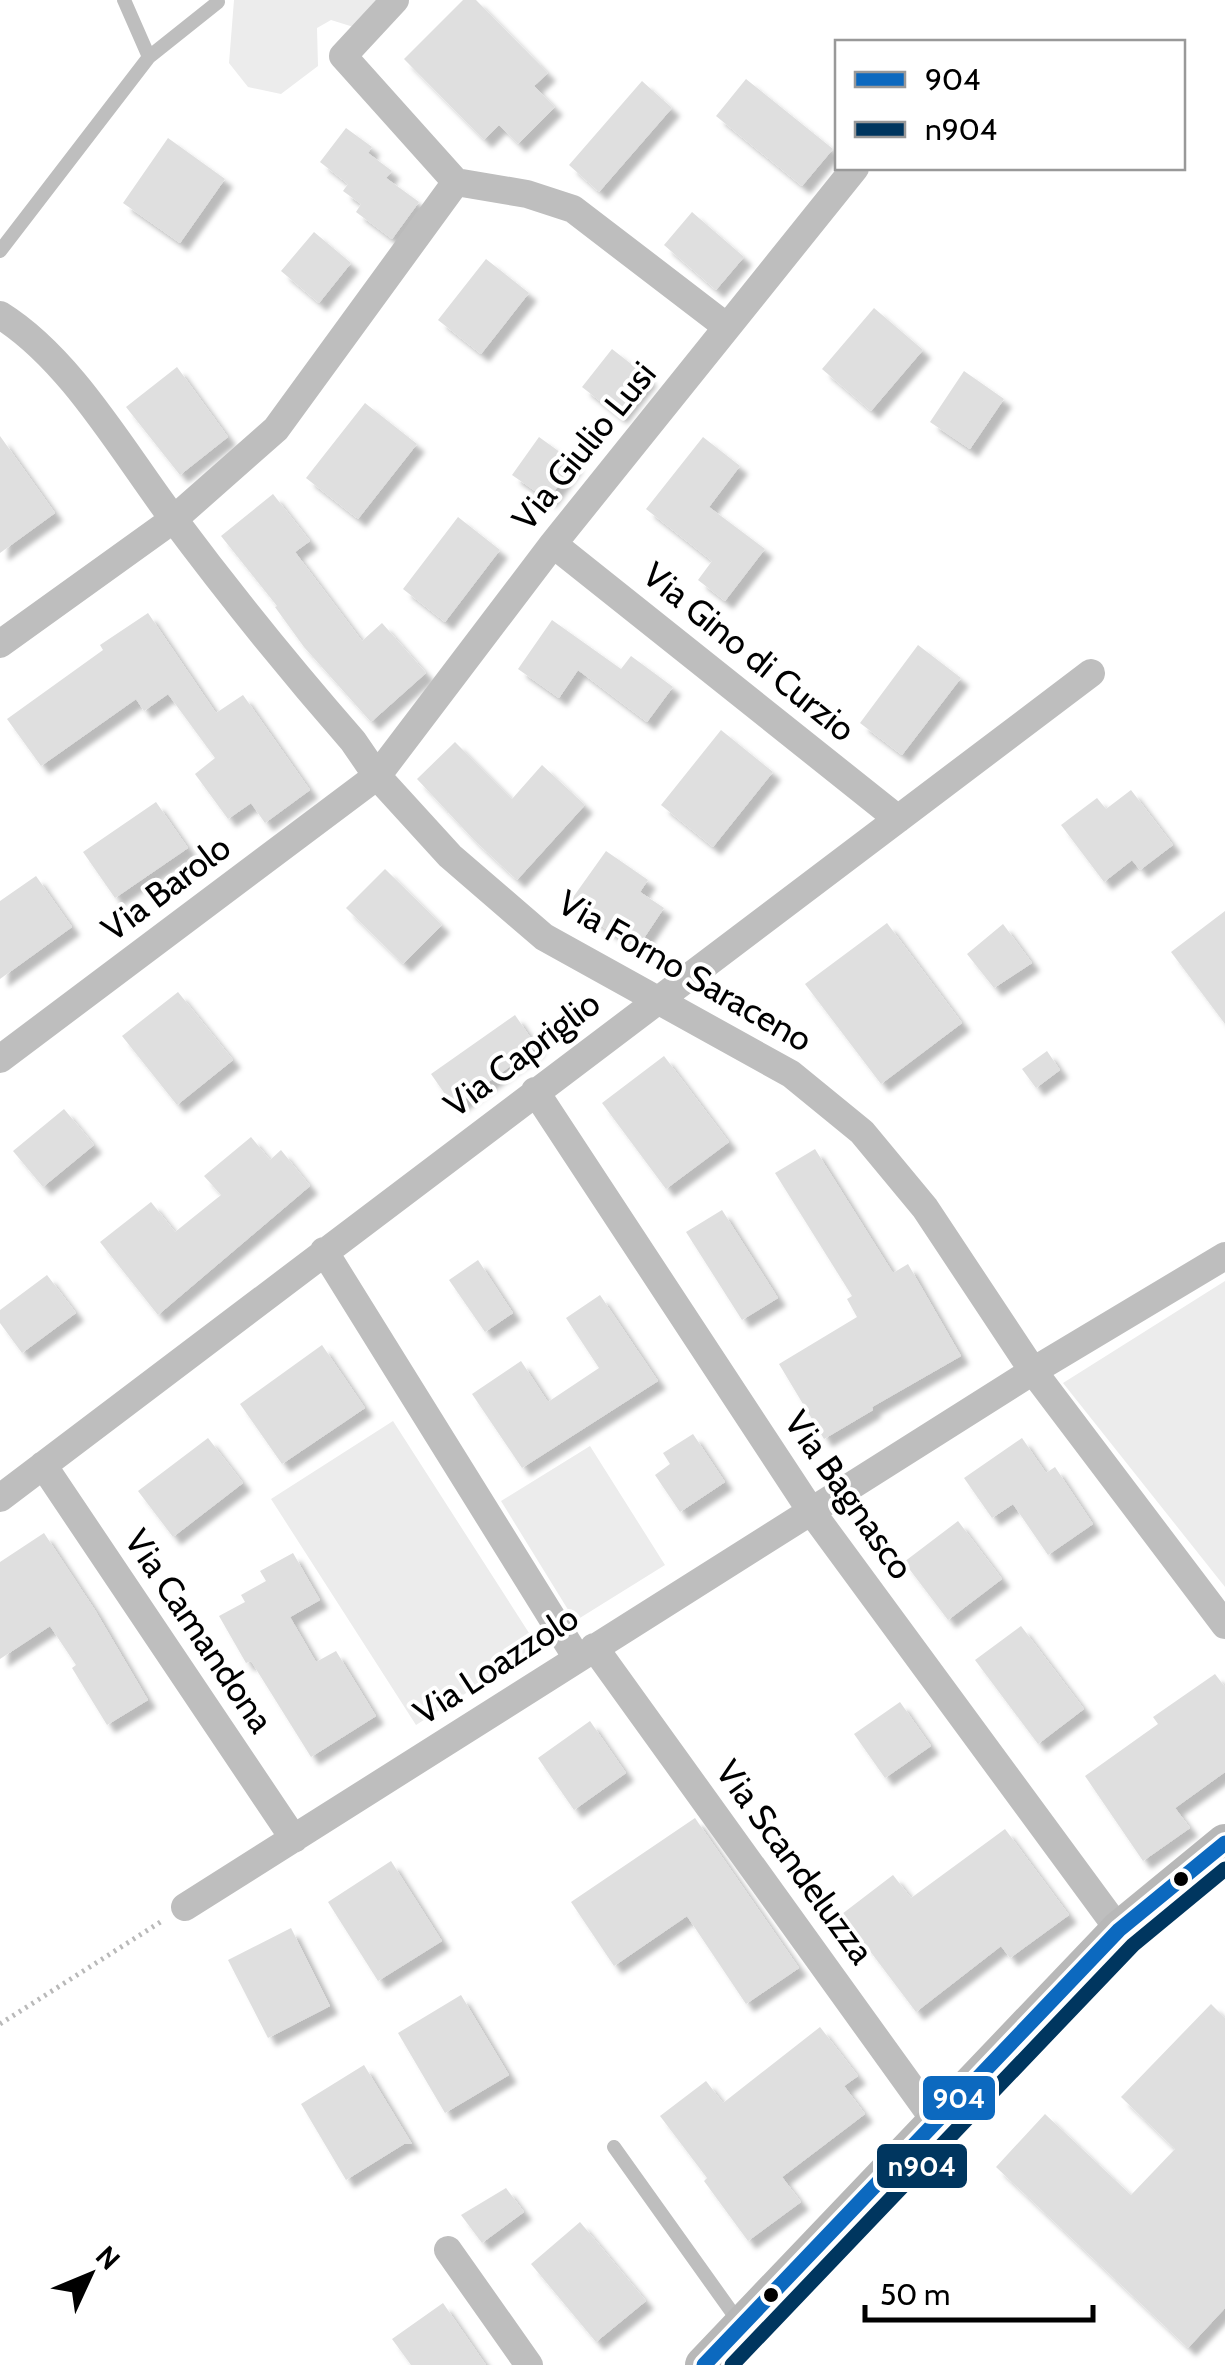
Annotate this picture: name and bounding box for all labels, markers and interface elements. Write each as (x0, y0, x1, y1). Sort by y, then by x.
legend (835, 40, 1185, 170)
text: 904 (925, 61, 980, 98)
text: n904 (925, 111, 997, 148)
street label: Via Giulio Lusi (503, 353, 665, 539)
street label: Via Gino di Curzio (634, 553, 864, 750)
street label: Via Barolo (93, 825, 238, 950)
street label: Via Forno Saraceno (551, 880, 820, 1061)
street label: Via Capriglio (435, 981, 608, 1126)
street label: Via Bagnasco (776, 1402, 923, 1587)
street label: Via Camandona (116, 1521, 283, 1741)
street label: Via Loazzolo (405, 1596, 586, 1734)
street label: Via Scandeluzza (707, 1751, 884, 1972)
unlabelled marker (1171, 1869, 1191, 1889)
line badge: 904 (921, 2074, 997, 2122)
text: 904 (933, 2081, 985, 2115)
line badge: n904 (875, 2142, 969, 2190)
text: n904 (888, 2149, 956, 2183)
north arrow (40, 2225, 140, 2325)
text: N (89, 2239, 127, 2277)
scale bar (865, 2260, 1092, 2322)
text: 50 m (880, 2276, 950, 2313)
unlabelled marker (761, 2285, 781, 2305)

